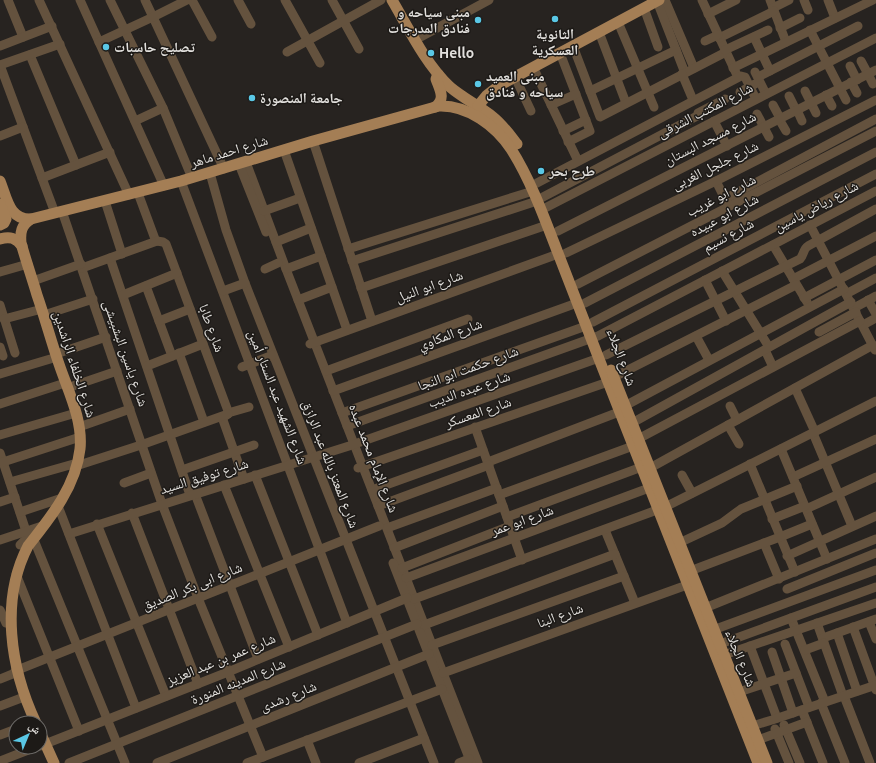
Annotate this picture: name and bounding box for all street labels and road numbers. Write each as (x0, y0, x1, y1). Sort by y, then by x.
street label: شارع المكتب الشرقى (655, 79, 756, 143)
street label: شارع مسجد البستان (661, 108, 760, 170)
street label: شارع احمد ماهر (187, 132, 270, 173)
street label: شارع جلجل الغربى (669, 137, 762, 195)
street label: شارع ابو غريب (684, 171, 759, 221)
street label: شارع رياض ياسين (771, 177, 862, 237)
street label: شارع ابو عبيده (687, 190, 762, 242)
street label: شارع نسيم (700, 215, 757, 257)
street label: شارع ابو النيل (393, 266, 466, 307)
street label: شارع ياسين البشبيشى (98, 298, 152, 409)
street label: شارع طابا (194, 302, 228, 355)
street label: شارع الخلفاء الراشدين (48, 309, 100, 420)
street label: شارع المكاوي (416, 315, 485, 356)
street label: شارع الجلاء (602, 326, 640, 389)
street label: شارع الشهيد عبد الستار أمين (243, 328, 311, 467)
street label: شارع حكمت ابو النجا (416, 342, 521, 395)
street label: شارع عبده الديب (426, 367, 513, 412)
street label: شارع المعسكر (442, 393, 514, 433)
street label: شارع المعتز بالله عبد الرازق (297, 398, 363, 531)
street label: شارع الإمام محمد عبده (344, 401, 402, 515)
street label: شارع توفيق السيد (158, 455, 251, 499)
street label: شارع ابو عمر (488, 501, 556, 541)
street label: شارع ابى بكر الصديق (140, 559, 245, 615)
street label: شارع البنا (535, 599, 586, 633)
street label: شارع الجلاء (720, 627, 760, 690)
street label: شارع عمر بن عبد العزيز (163, 630, 279, 690)
street label: شارع المدينه المنورة (188, 655, 288, 709)
street label: شارع رشدى (257, 677, 319, 716)

